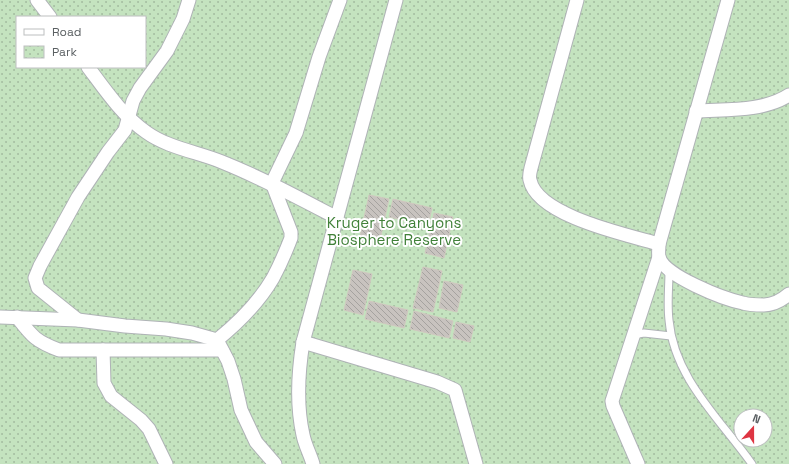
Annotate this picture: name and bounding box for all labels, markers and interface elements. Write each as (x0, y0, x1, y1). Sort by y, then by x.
legend (16, 16, 146, 68)
text: Road (52, 24, 81, 40)
text: Park (52, 44, 77, 60)
park label: Kruger to Canyons Biosphere Reserve (327, 213, 461, 249)
north arrow (733, 408, 773, 448)
text: N (751, 411, 763, 427)

